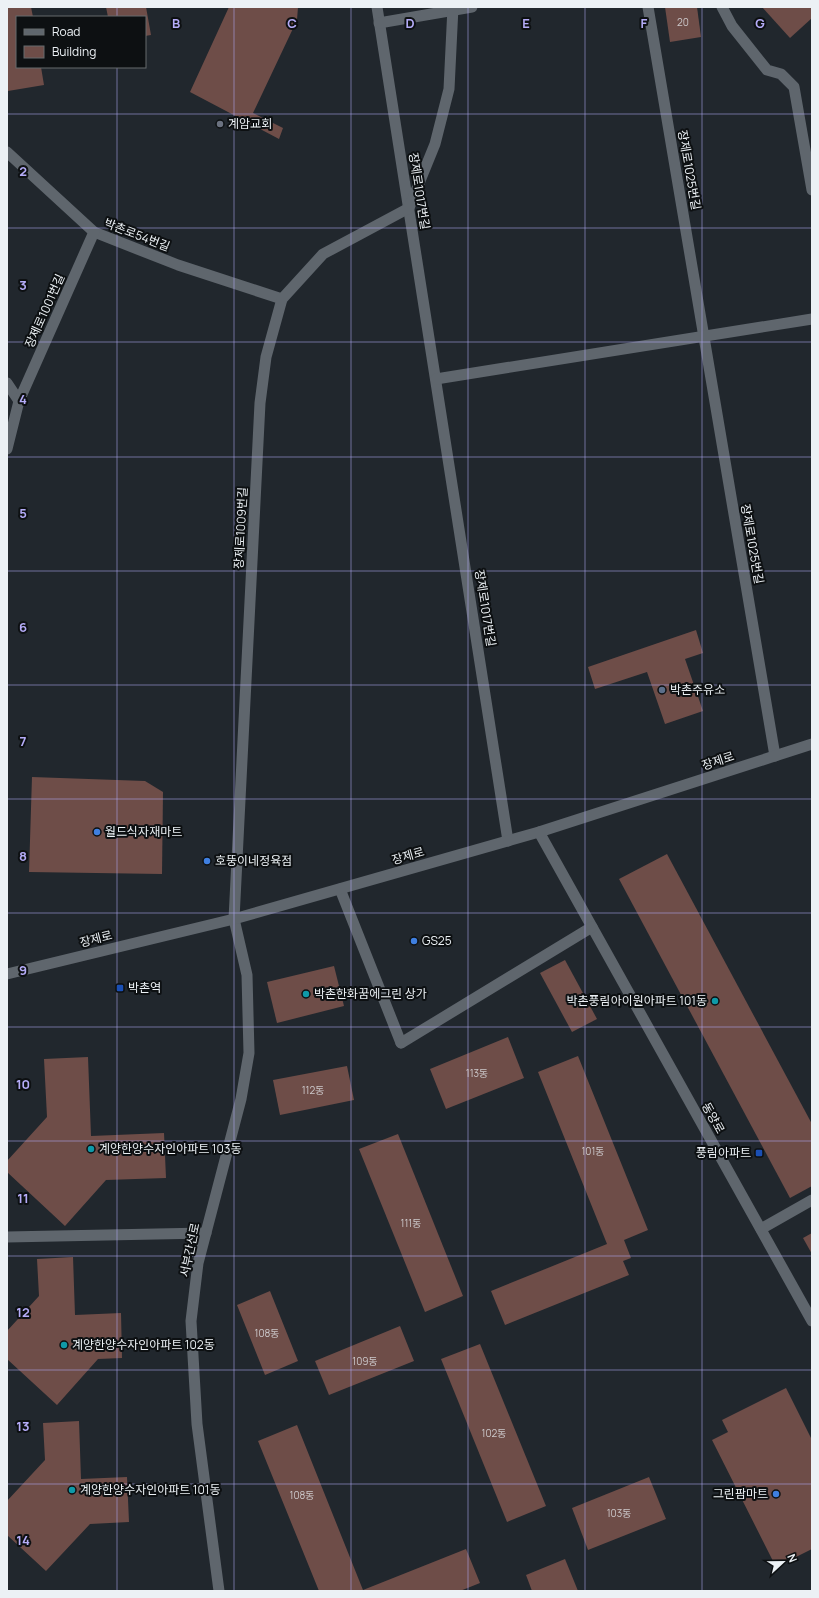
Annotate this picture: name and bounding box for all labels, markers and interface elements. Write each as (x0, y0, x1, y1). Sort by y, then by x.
text: B (172, 14, 180, 32)
text: C (287, 14, 297, 32)
text: D (405, 14, 415, 32)
text: E (522, 14, 530, 32)
text: F (641, 14, 648, 32)
text: G (755, 14, 765, 32)
house number: 20 (677, 15, 689, 29)
legend (16, 16, 146, 68)
text: Road (52, 23, 80, 40)
text: Building (52, 43, 96, 60)
place label: 계암교회 (228, 115, 272, 132)
marker: 계암교회 (215, 119, 225, 129)
street label: 장제로1025번길 (674, 129, 705, 211)
street label: 장제로1017번길 (405, 151, 434, 231)
text: 2 (19, 162, 27, 180)
street label: 박촌로54번길 (102, 214, 173, 255)
street label: 장제로1001번길 (21, 271, 68, 350)
text: 3 (19, 276, 27, 294)
text: 4 (19, 390, 27, 408)
street label: 장제로1009번길 (230, 487, 251, 569)
street label: 장제로1025번길 (737, 503, 768, 585)
text: 5 (19, 504, 27, 522)
street label: 장제로1017번길 (471, 568, 500, 648)
text: 6 (19, 618, 27, 636)
place label: 박촌주유소 (670, 681, 725, 698)
marker: 박촌주유소 (657, 685, 667, 695)
text: 7 (20, 732, 27, 750)
street label: 장제로 (699, 747, 736, 774)
place label: 월드식자재마트 (105, 823, 182, 840)
marker: 월드식자재마트 (92, 827, 102, 837)
street label: 장제로 (390, 843, 426, 868)
text: 8 (19, 847, 27, 865)
place label: 호뚱이네정육점 (215, 852, 292, 869)
marker: 호뚱이네정육점 (202, 856, 212, 866)
street label: 장제로 (78, 926, 114, 951)
place label: GS25 (422, 932, 452, 949)
marker: GS25 (409, 936, 419, 946)
text: 9 (19, 961, 27, 979)
place label: 박촌역 (128, 979, 161, 996)
marker: 박촌역 (115, 983, 125, 993)
place label: 박촌한화꿈에그린 상가 (314, 985, 427, 1002)
marker: 박촌한화꿈에그린 상가 (301, 989, 311, 999)
place label: 박촌풍림아이원아파트 101동 (566, 992, 707, 1009)
marker: 박촌풍림아이원아파트 101동 (710, 996, 720, 1006)
house number: 113동 (466, 1066, 488, 1080)
text: 10 (16, 1075, 30, 1093)
house number: 112동 (302, 1083, 324, 1097)
street label: 동양로 (698, 1099, 729, 1136)
place label: 계양한양수자인아파트 103동 (99, 1140, 241, 1157)
marker: 계양한양수자인아파트 103동 (86, 1144, 96, 1154)
house number: 101동 (581, 1144, 605, 1158)
place label: 풍림아파트 (696, 1144, 751, 1161)
marker: 풍림아파트 (754, 1148, 764, 1158)
text: 11 (17, 1189, 29, 1207)
house number: 111동 (401, 1216, 421, 1230)
street label: 서부간선로 (175, 1221, 204, 1279)
text: 12 (16, 1303, 30, 1321)
house number: 108동 (254, 1326, 280, 1340)
place label: 계양한양수자인아파트 102동 (72, 1336, 215, 1353)
marker: 계양한양수자인아파트 102동 (59, 1340, 69, 1350)
house number: 109동 (352, 1354, 378, 1368)
text: 13 (16, 1417, 30, 1435)
house number: 102동 (482, 1426, 506, 1440)
place label: 계양한양수자인아파트 101동 (80, 1481, 221, 1498)
marker: 계양한양수자인아파트 101동 (67, 1485, 77, 1495)
place label: 그린팜마트 (713, 1485, 768, 1502)
house number: 108동 (289, 1488, 315, 1502)
marker: 그린팜마트 (771, 1489, 781, 1499)
house number: 103동 (607, 1506, 631, 1520)
text: 14 (16, 1531, 30, 1549)
north arrow (763, 1542, 803, 1582)
text: N (784, 1552, 801, 1565)

